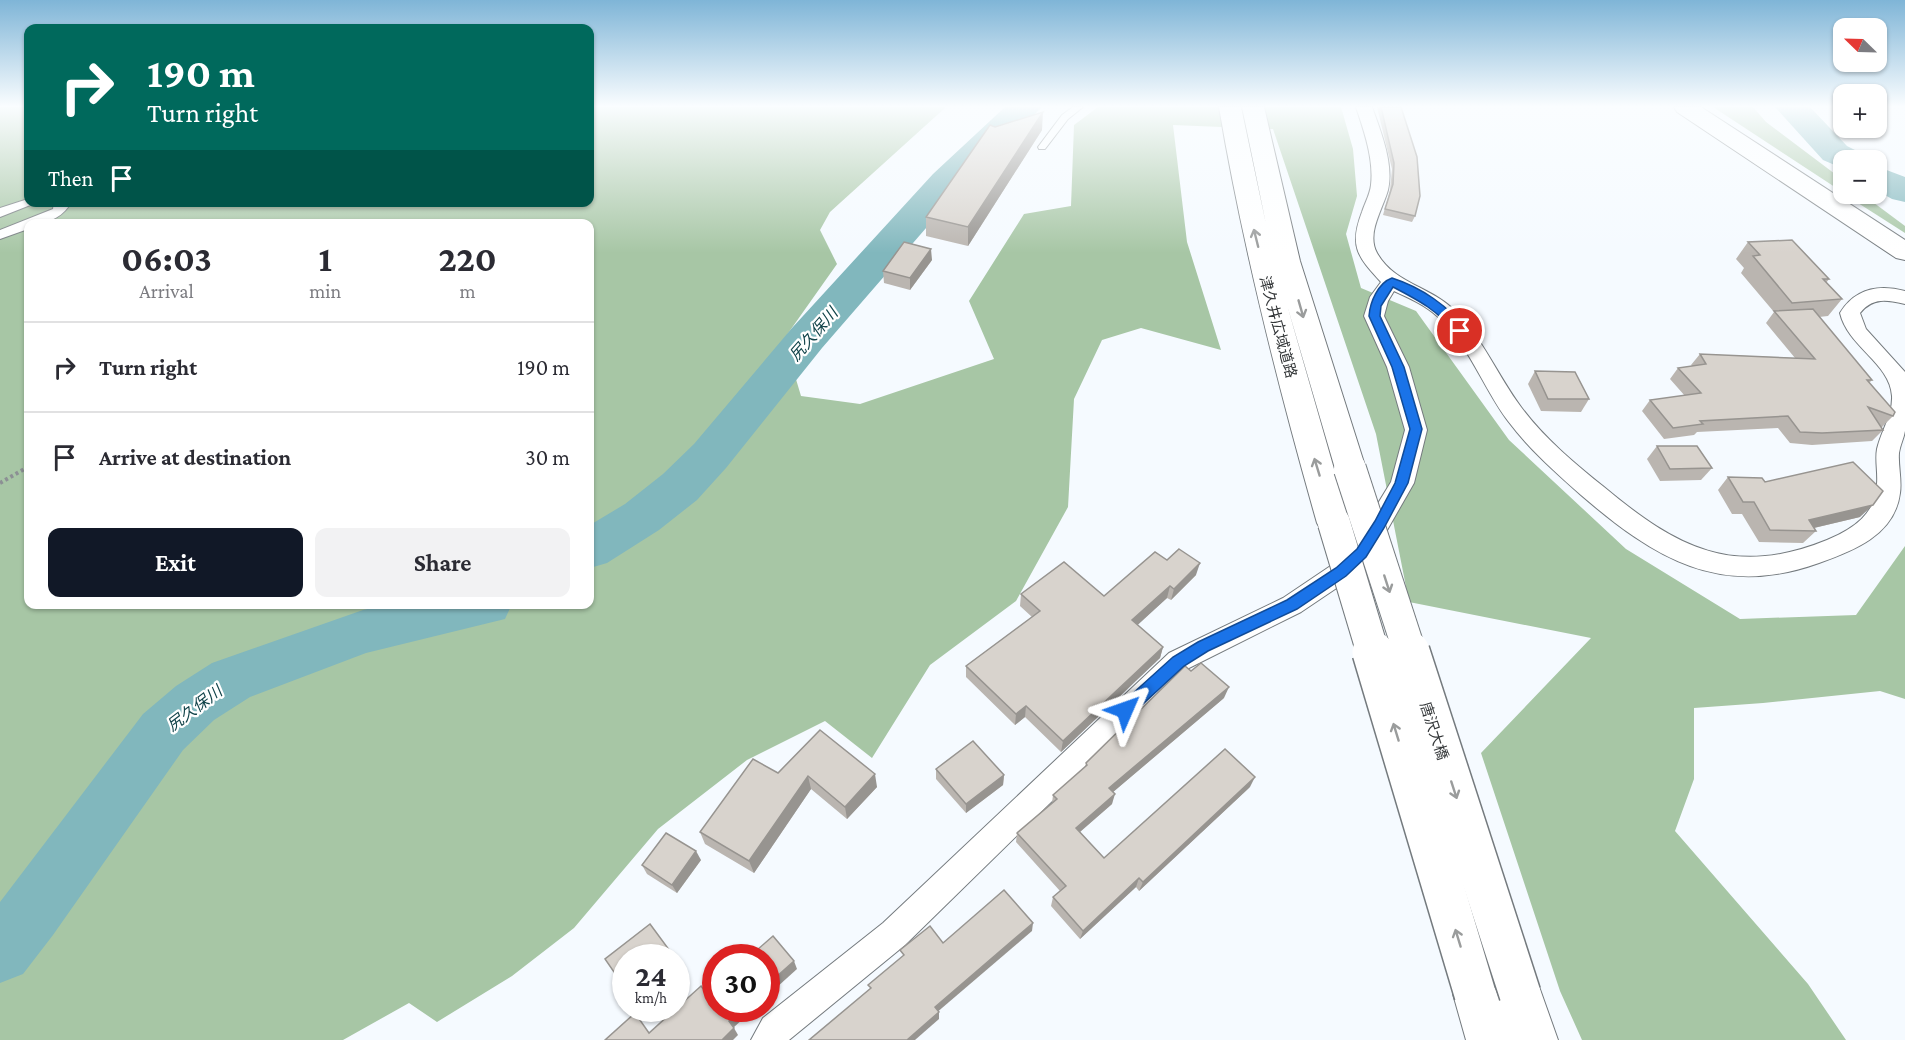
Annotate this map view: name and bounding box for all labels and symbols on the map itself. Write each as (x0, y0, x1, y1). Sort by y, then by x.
north arrow (1833, 18, 1887, 72)
one-way arrow (1249, 229, 1261, 248)
street label: 津久井広域道路 (1257, 274, 1300, 380)
one-way arrow (1295, 299, 1307, 318)
water label: 尻久保川 (786, 303, 842, 364)
pin (1434, 305, 1485, 356)
one-way arrow (1311, 458, 1322, 477)
one-way arrow (1382, 574, 1393, 593)
position arrow (1093, 678, 1157, 742)
water label: 尻久保川 (164, 681, 227, 734)
street label: 唐沢大橋 (1417, 700, 1451, 762)
one-way arrow (1390, 722, 1401, 741)
one-way arrow (1449, 780, 1460, 799)
one-way arrow (1452, 929, 1463, 948)
speed limit sign: 30 (702, 944, 780, 1022)

